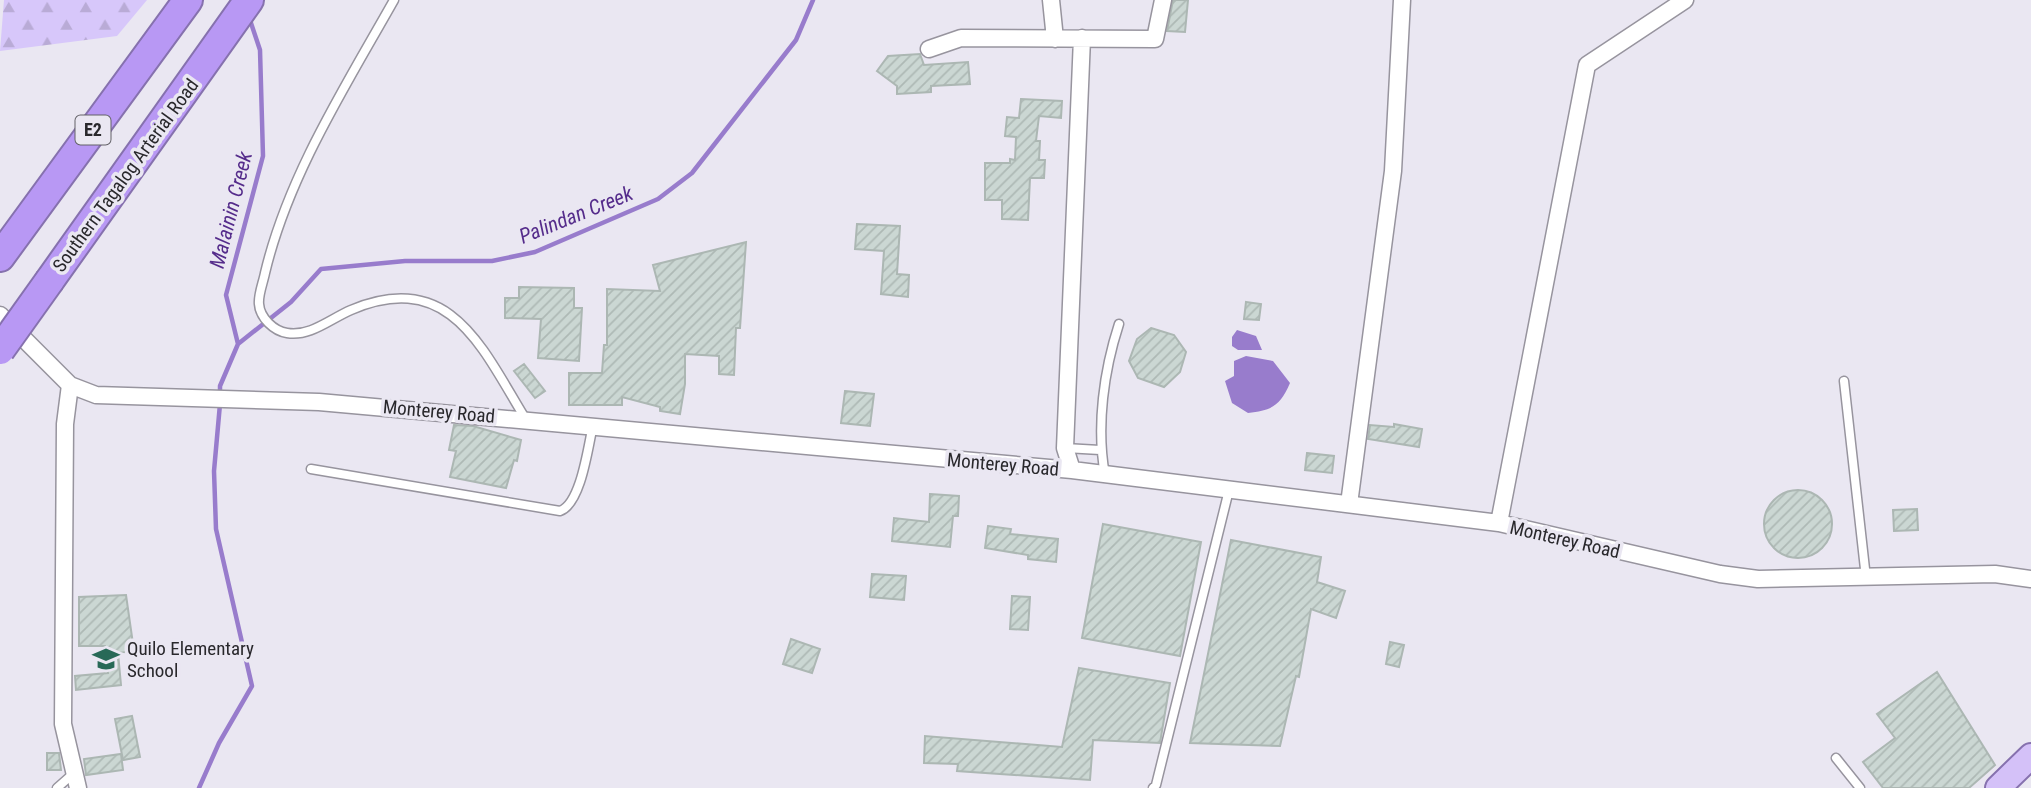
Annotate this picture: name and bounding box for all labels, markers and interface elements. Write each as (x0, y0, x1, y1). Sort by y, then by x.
street label: Southern Tagalog Arterial Road (48, 74, 203, 276)
road number: E2 (76, 116, 110, 145)
water label: Malainin Creek (205, 148, 257, 271)
water label: Palindan Creek (516, 181, 637, 249)
street label: Monterey Road (382, 395, 496, 428)
street label: Monterey Road (946, 448, 1060, 481)
street label: Monterey Road (1508, 516, 1622, 563)
place label: Quilo Elementary School (127, 637, 254, 682)
school or university icon: Quilo Elementary School (91, 644, 121, 674)

